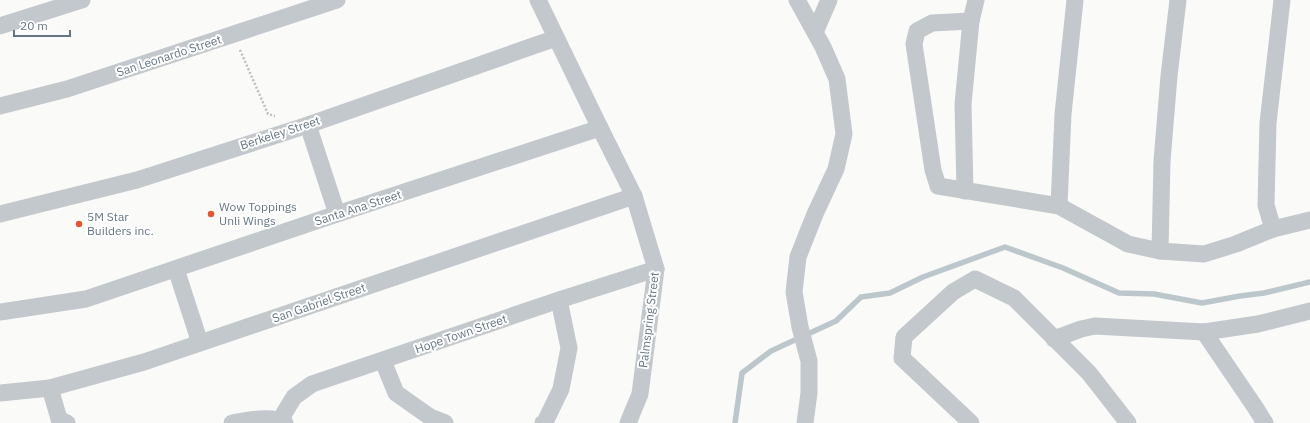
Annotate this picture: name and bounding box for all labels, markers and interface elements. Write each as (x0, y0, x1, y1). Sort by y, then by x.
scale bar (14, 12, 70, 38)
text: 20 m (20, 18, 48, 33)
street label: San Leonardo Street (115, 32, 223, 80)
street label: Berkeley Street (238, 113, 322, 152)
street label: Santa Ana Street (313, 186, 403, 229)
place label: Wow Toppings Unli Wings (219, 199, 297, 228)
place label: 5M Star Builders inc. (87, 209, 154, 238)
marker: Wow Toppings Unli Wings (206, 209, 216, 219)
marker: 5M Star Builders inc. (74, 219, 84, 229)
street label: Palmspring Street (635, 271, 662, 369)
street label: San Gabriel Street (270, 280, 367, 326)
street label: Hope Town Street (413, 311, 509, 356)

